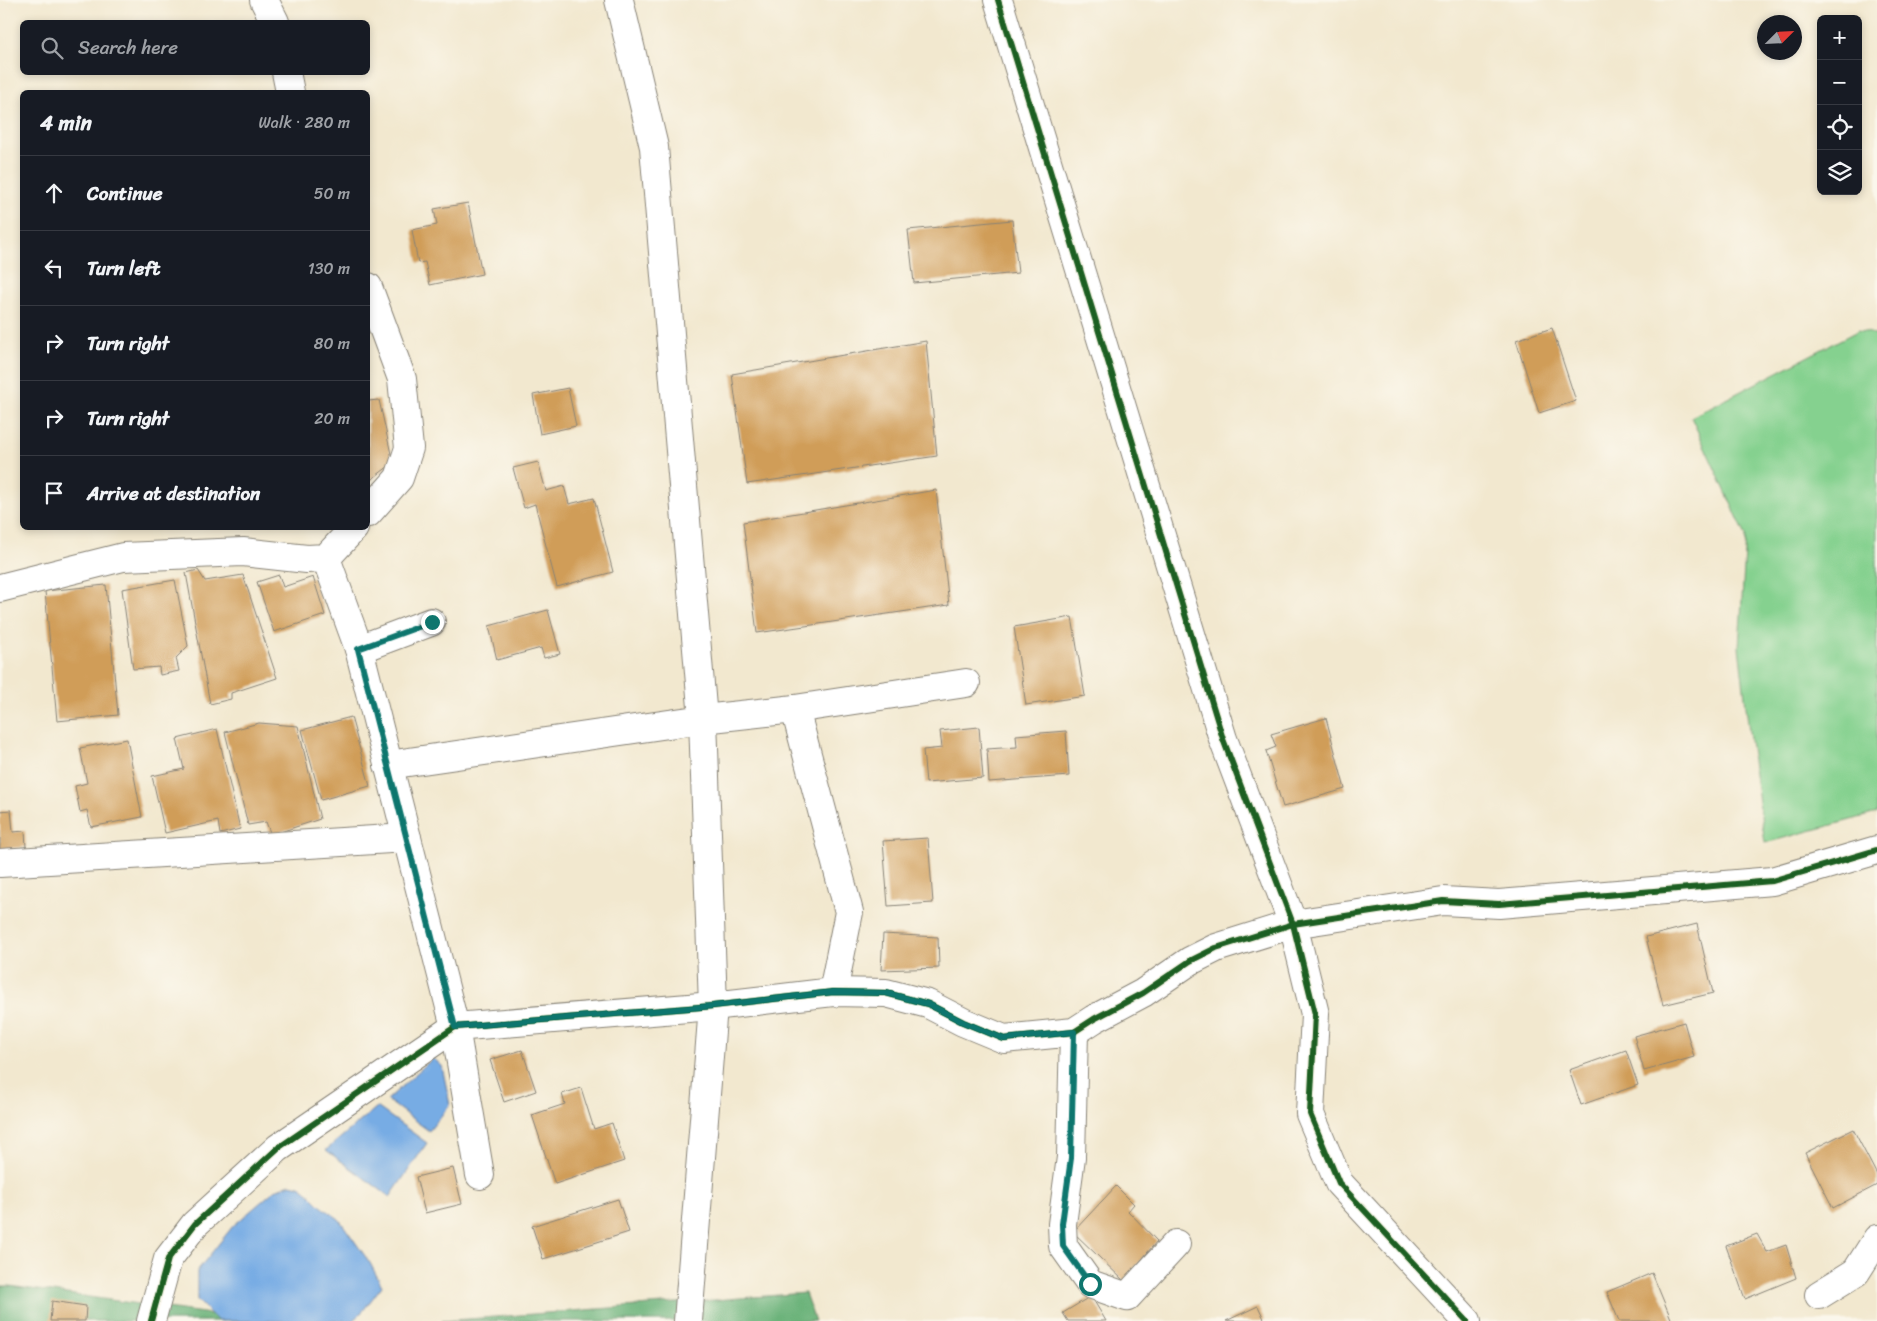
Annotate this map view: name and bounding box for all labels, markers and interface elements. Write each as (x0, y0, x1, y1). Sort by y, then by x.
north arrow (1757, 15, 1802, 60)
map controls (1817, 15, 1862, 195)
button: + (1817, 15, 1862, 60)
search box (20, 20, 370, 75)
text: Search here (78, 31, 178, 64)
icon: search (38, 34, 66, 62)
button: − (1817, 60, 1862, 105)
text: 4 min (40, 104, 92, 142)
button: locate (1817, 105, 1862, 150)
text: Walk · 280 m (259, 108, 350, 137)
button: layers (1817, 150, 1862, 195)
text: Continue (87, 177, 163, 210)
icon: ahead (40, 179, 68, 207)
text: 50 m (314, 179, 350, 208)
text: Turn left (87, 252, 160, 285)
icon: left (40, 254, 68, 282)
text: 130 m (308, 254, 350, 283)
text: Turn right (87, 327, 169, 360)
icon: right (40, 329, 68, 357)
text: 80 m (314, 329, 350, 358)
text: Turn right (87, 402, 169, 435)
icon: right (40, 404, 68, 432)
text: 20 m (314, 404, 350, 433)
text: Arrive at destination (87, 477, 260, 510)
icon: arrive (40, 479, 68, 507)
route end (421, 611, 444, 634)
route start (1079, 1273, 1102, 1296)

